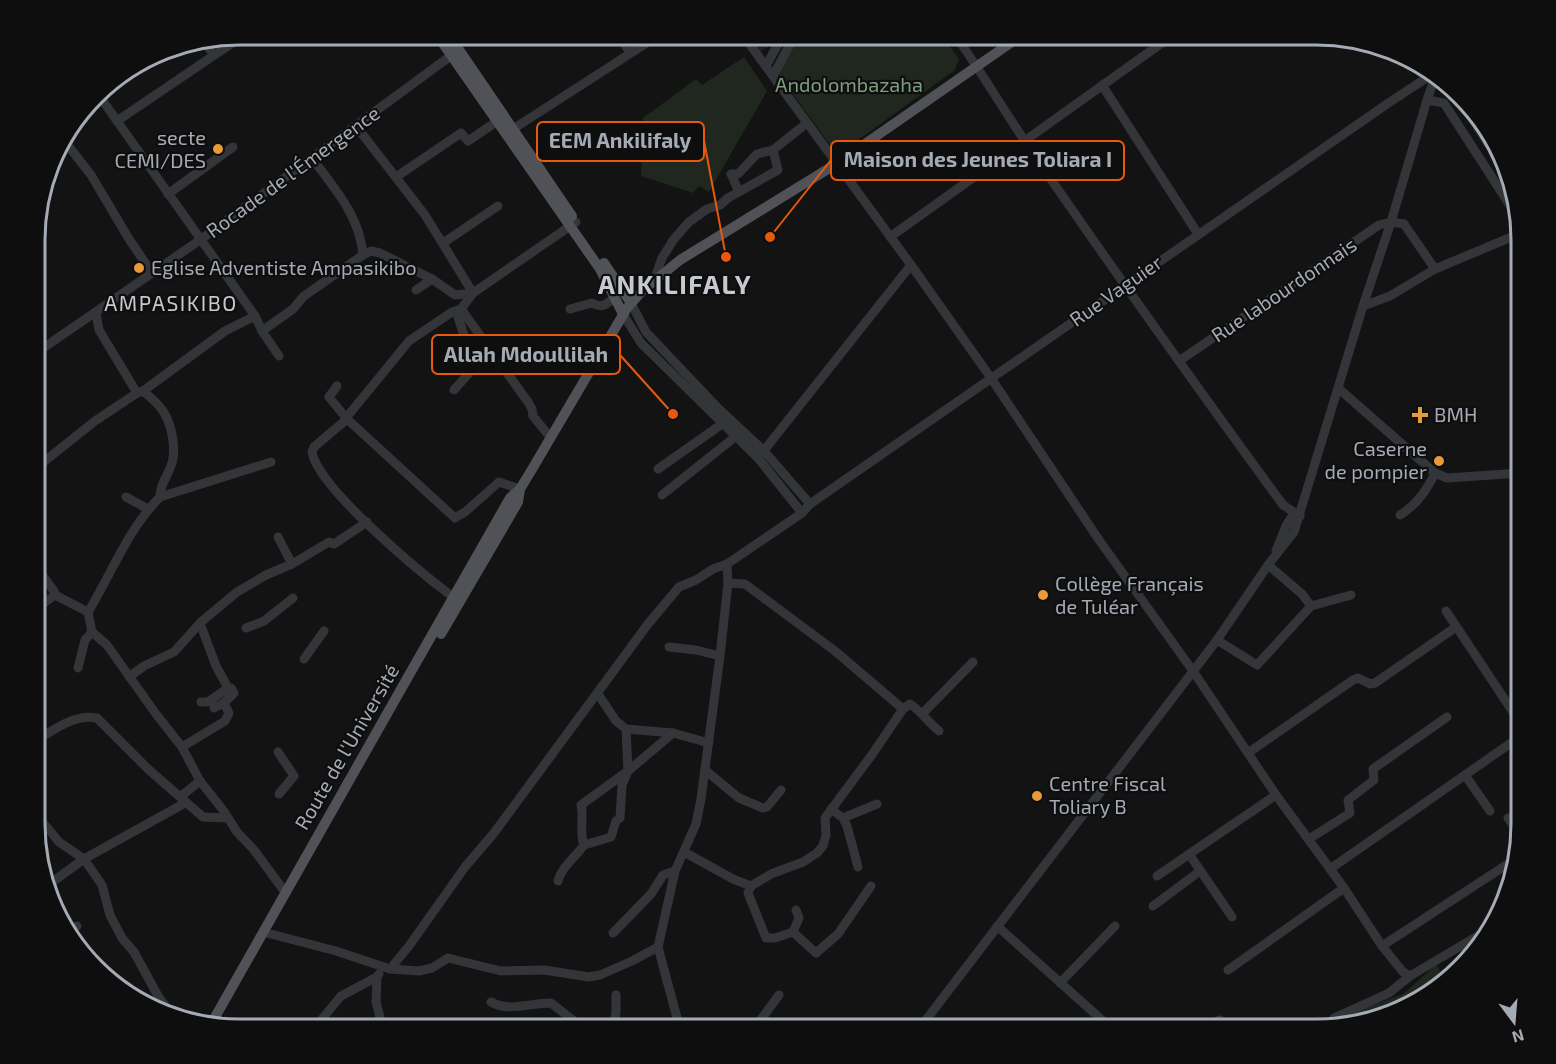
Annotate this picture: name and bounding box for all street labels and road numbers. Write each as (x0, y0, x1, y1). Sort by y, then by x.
street label: Rocade de l'Émergence (201, 100, 384, 242)
street label: Rue labourdonnais (1206, 232, 1361, 347)
street label: Rue Vaguier (1065, 250, 1166, 331)
street label: Route de l'Université (289, 660, 403, 833)

